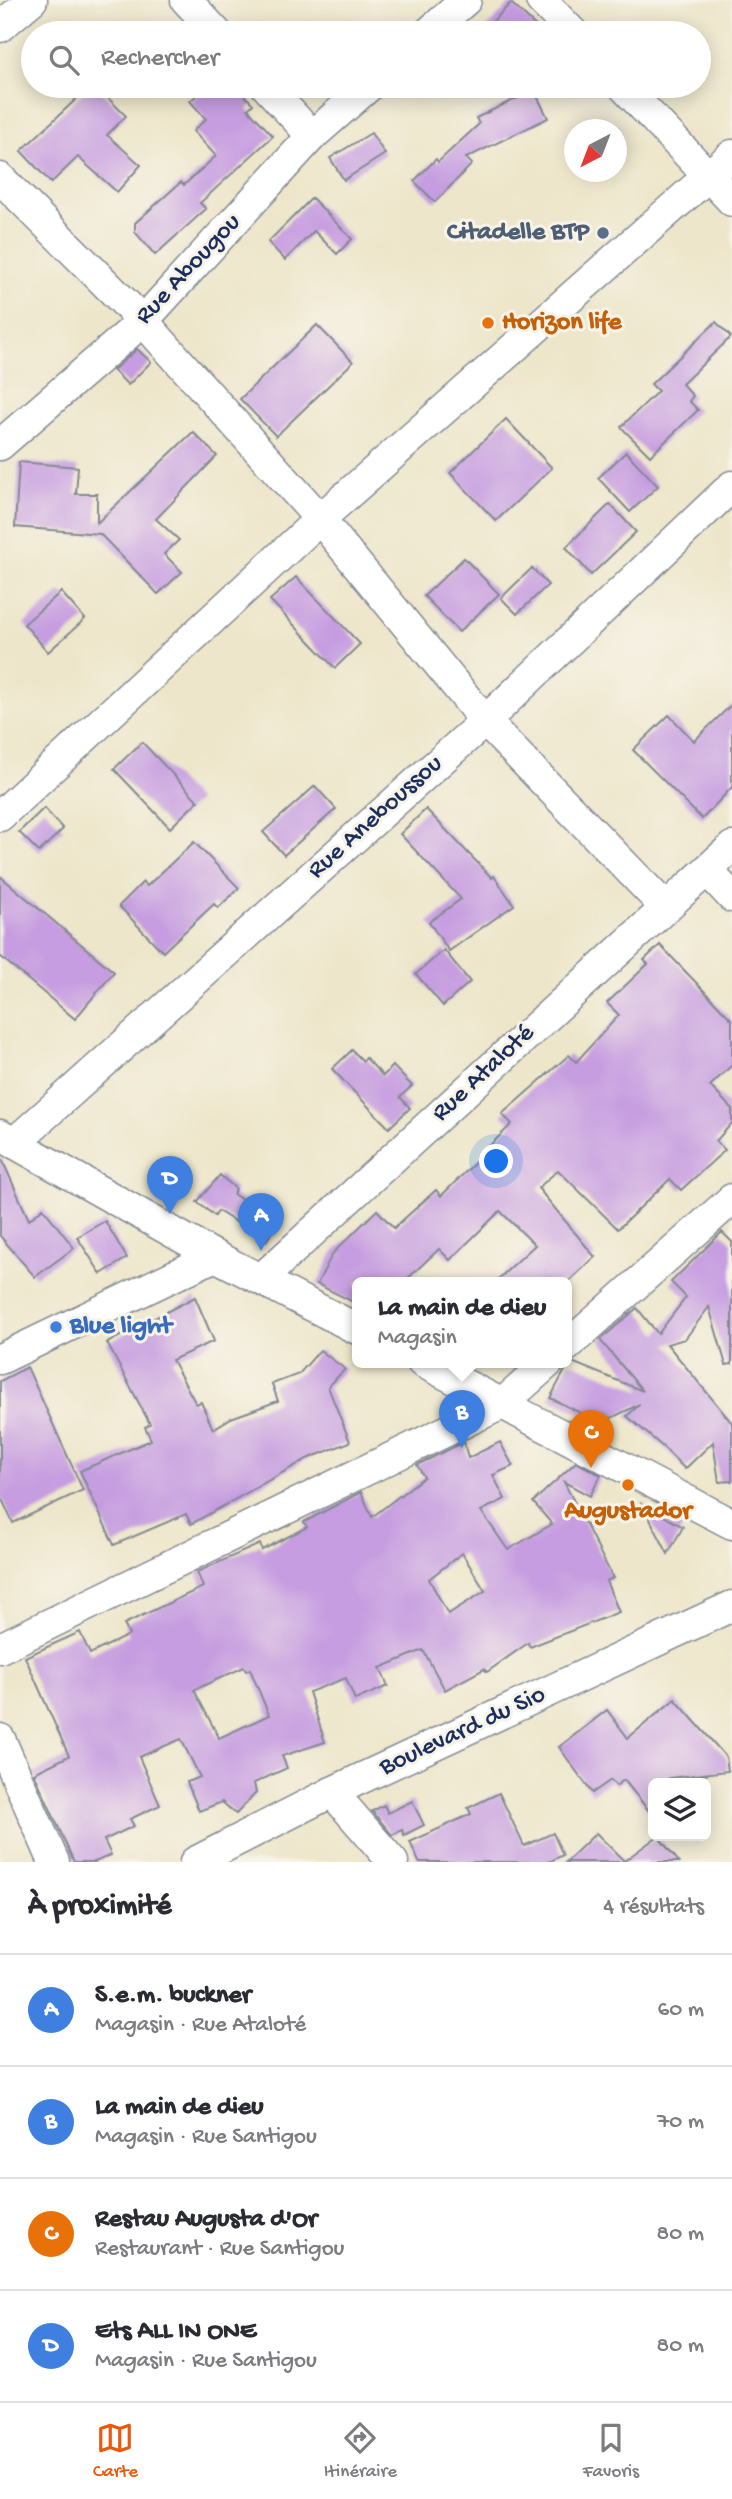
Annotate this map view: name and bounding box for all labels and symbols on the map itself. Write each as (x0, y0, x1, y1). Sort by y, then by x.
north arrow (564, 119, 627, 182)
street label: Rue Abougou (130, 208, 248, 332)
place label: Citadelle BTP (447, 218, 591, 249)
marker: Citadelle BTP (595, 225, 611, 241)
place label: Horizon life (502, 308, 623, 339)
marker: Horizon life (480, 315, 496, 331)
street label: Rue Aneboussou (302, 749, 450, 887)
street label: Rue Ataloté (426, 1018, 542, 1129)
your location (479, 1144, 513, 1178)
pin: D (147, 1156, 193, 1214)
pin: A (238, 1193, 284, 1251)
place label: Blue light (69, 1312, 174, 1343)
marker: Blue light (48, 1319, 64, 1335)
pin: B (439, 1390, 485, 1448)
pin: C (568, 1410, 614, 1468)
marker: Augustador (620, 1477, 636, 1493)
place label: Augustador (563, 1497, 694, 1528)
street label: Boulevard du Sio (374, 1680, 551, 1784)

